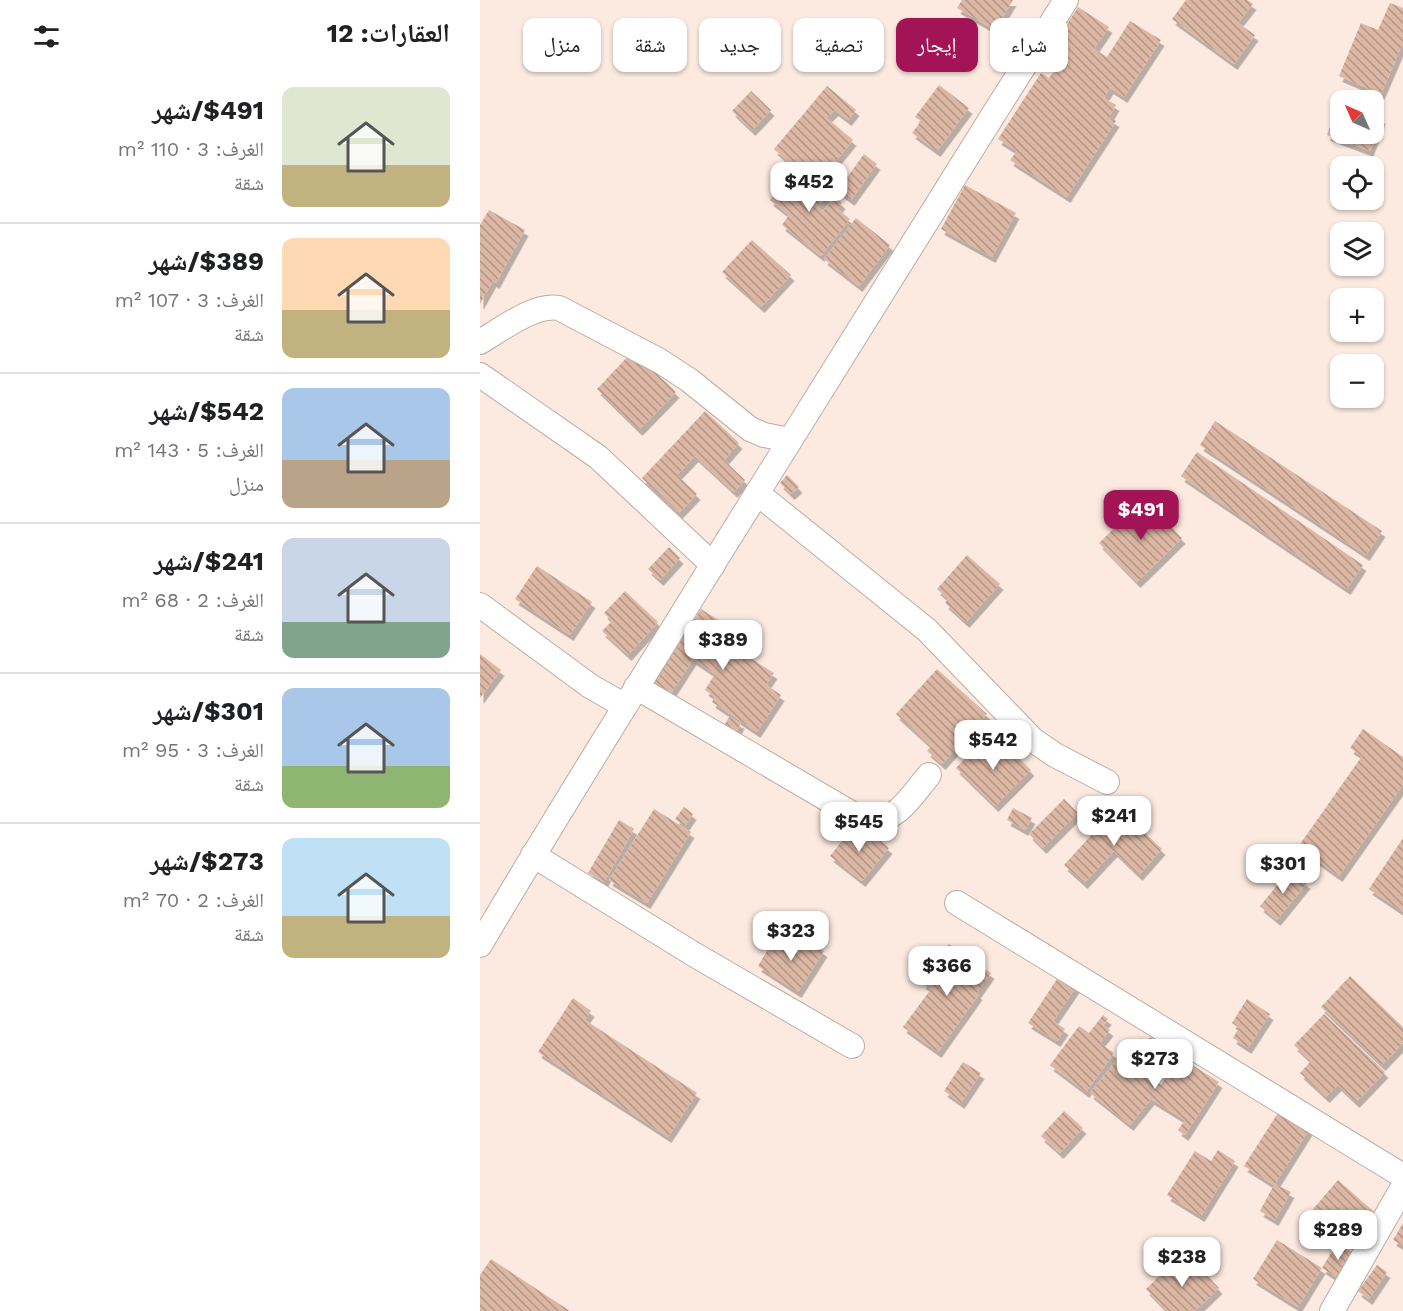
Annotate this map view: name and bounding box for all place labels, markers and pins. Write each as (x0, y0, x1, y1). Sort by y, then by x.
pin: $452 (773, 162, 845, 213)
pin: $491 (1105, 490, 1177, 541)
pin: $389 (687, 620, 759, 671)
pin: $542 (957, 720, 1029, 771)
pin: $241 (1078, 796, 1150, 847)
pin: $545 (823, 802, 895, 853)
pin: $301 (1247, 844, 1319, 895)
pin: $323 (755, 911, 827, 962)
pin: $366 (911, 946, 983, 997)
pin: $273 (1119, 1039, 1191, 1090)
pin: $289 (1302, 1210, 1374, 1261)
pin: $238 (1146, 1237, 1218, 1288)

